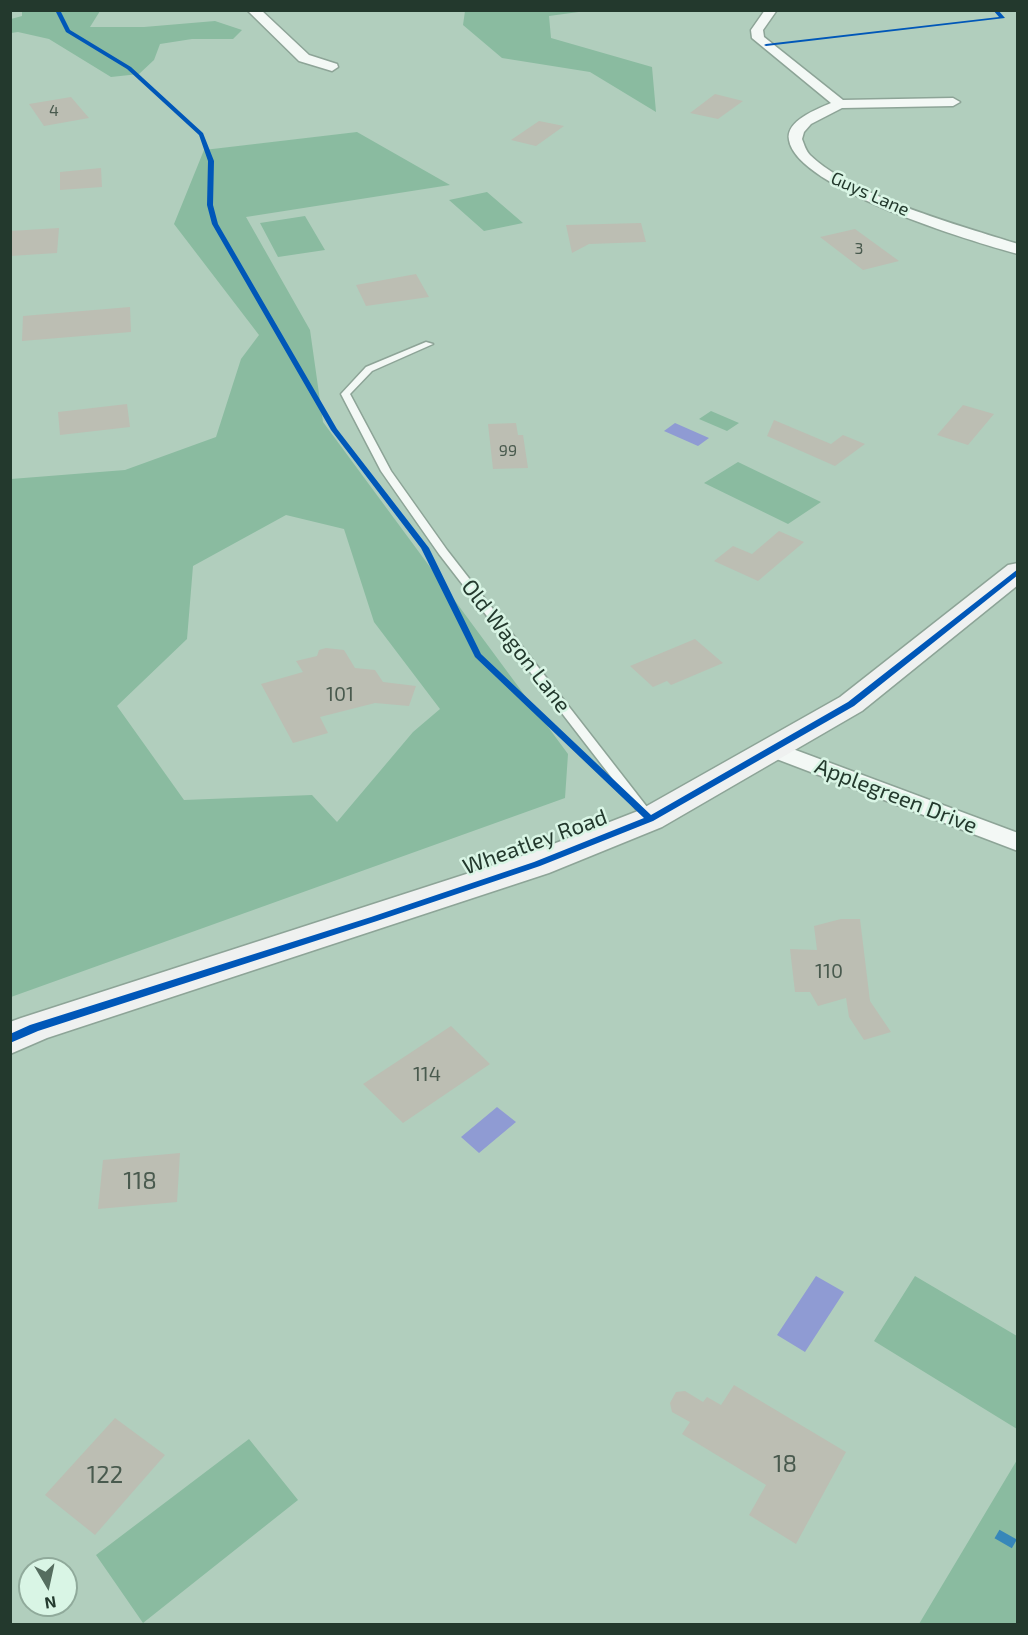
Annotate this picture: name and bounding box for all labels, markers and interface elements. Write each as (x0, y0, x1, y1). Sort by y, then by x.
house number: 4 (49, 101, 59, 121)
street label: Guys Lane (827, 167, 913, 221)
house number: 3 (855, 239, 863, 259)
house number: 99 (499, 441, 517, 461)
street label: Old Wagon Lane (456, 574, 576, 718)
house number: 101 (326, 682, 354, 706)
street label: Applegreen Drive (811, 753, 981, 839)
street label: Wheatley Road (459, 804, 611, 880)
house number: 110 (815, 959, 843, 983)
house number: 114 (413, 1062, 441, 1086)
house number: 118 (123, 1167, 157, 1195)
house number: 18 (773, 1450, 797, 1478)
house number: 122 (87, 1461, 123, 1489)
north arrow (18, 1557, 78, 1617)
text: N (43, 1593, 58, 1614)

